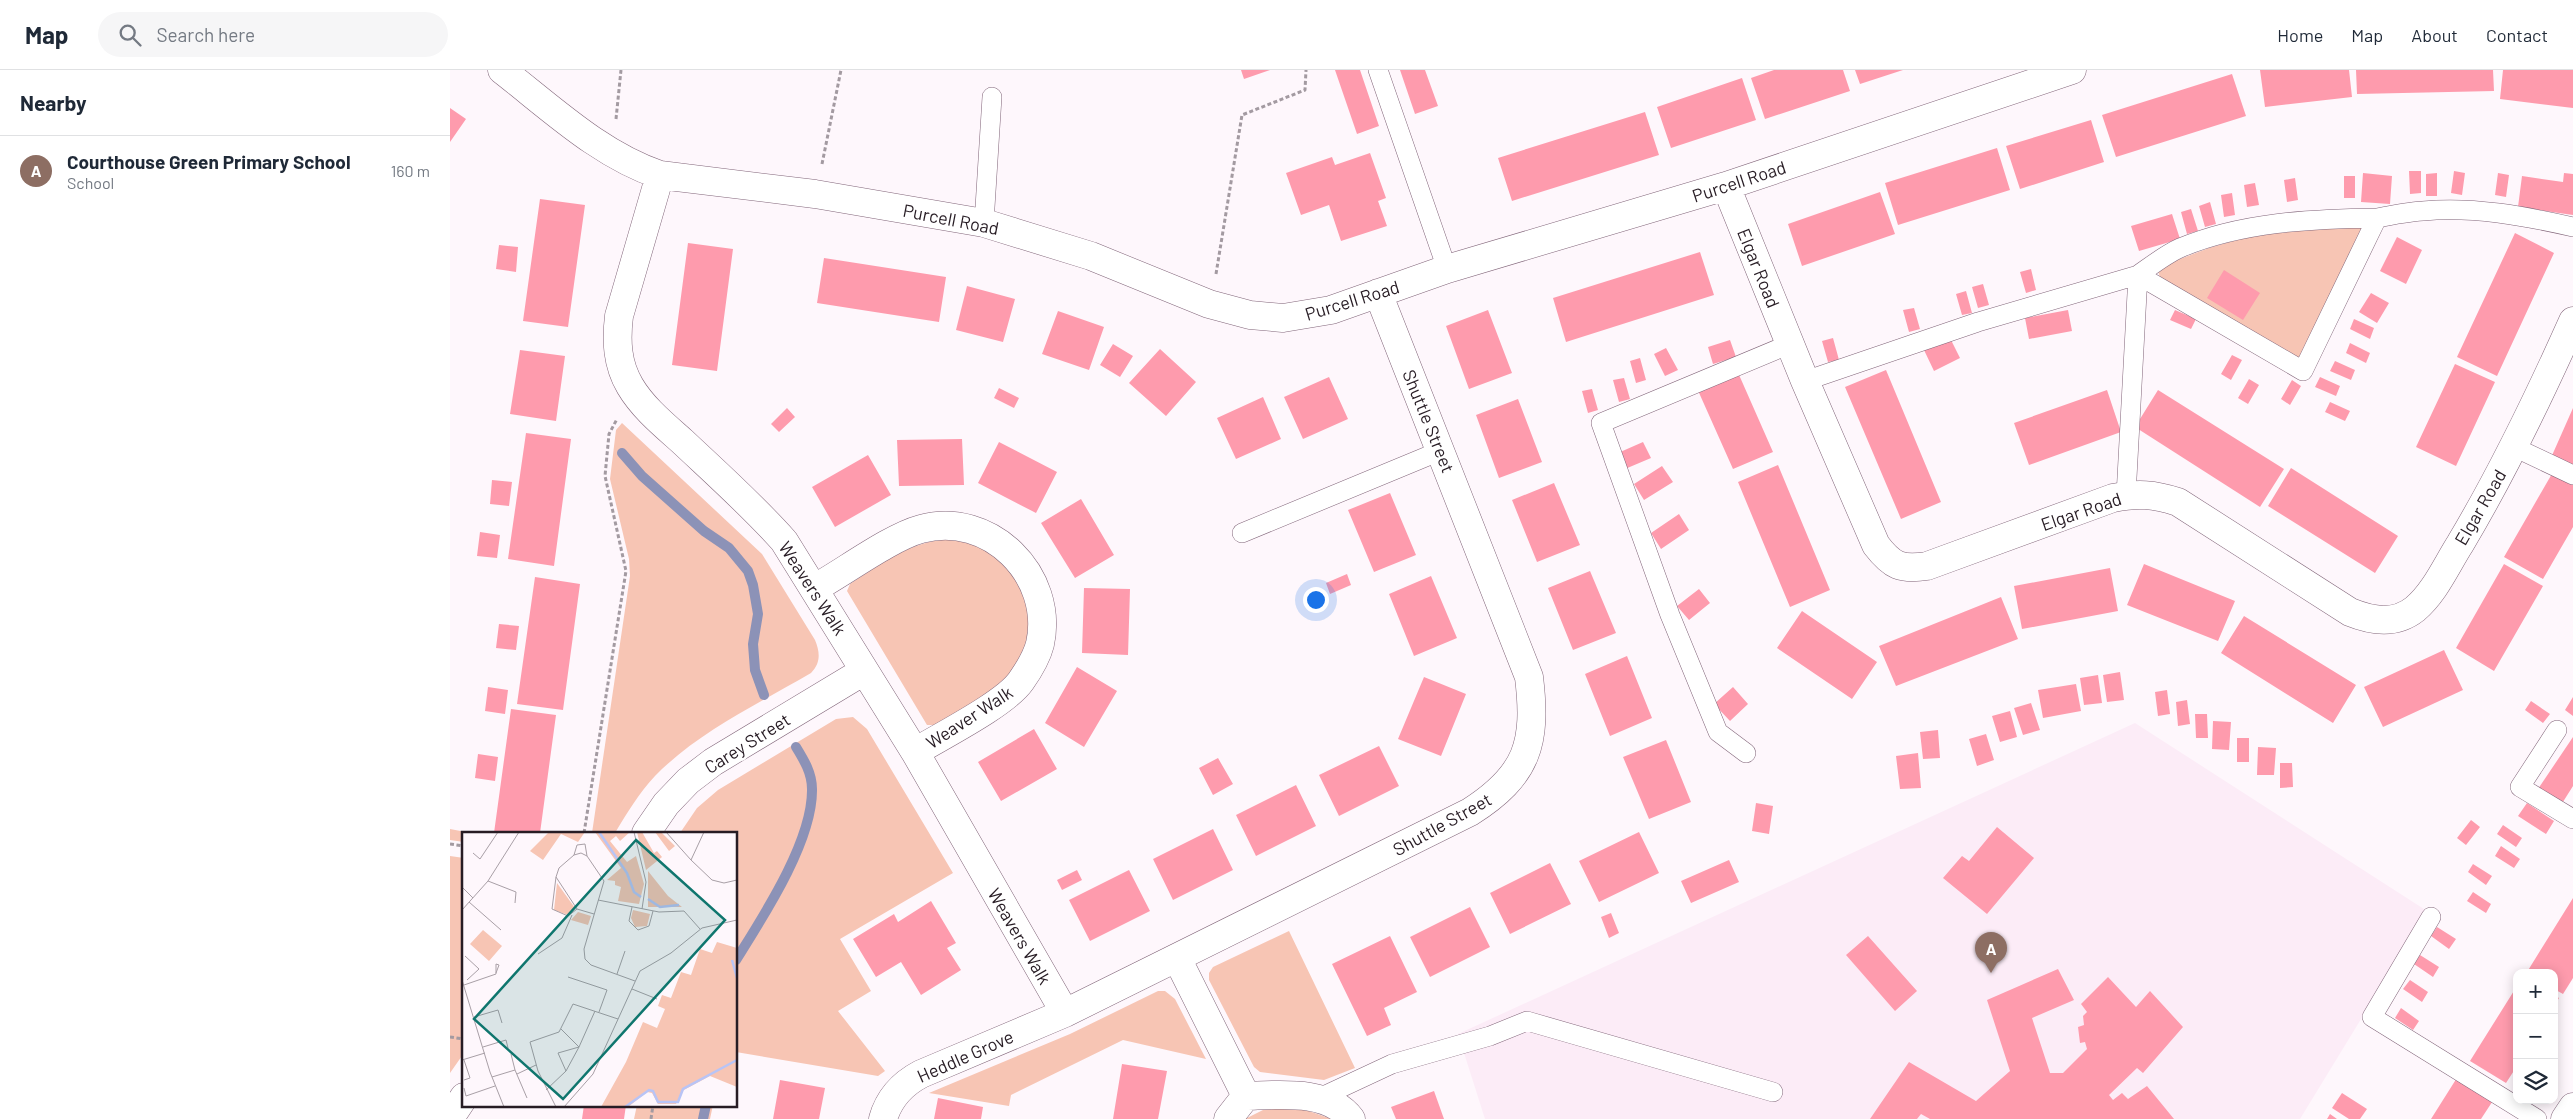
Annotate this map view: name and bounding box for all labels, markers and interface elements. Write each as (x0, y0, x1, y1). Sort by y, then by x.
search box (98, 12, 448, 57)
text: Map (25, 20, 68, 49)
icon: search (116, 21, 144, 49)
text: Search here (156, 23, 255, 46)
text: Home (2277, 24, 2323, 46)
text: Map (2351, 24, 2383, 46)
text: About (2411, 24, 2458, 46)
text: Contact (2486, 24, 2548, 46)
text: Nearby (20, 90, 86, 115)
text: Courthouse Green Primary School (67, 150, 351, 173)
street label: Purcell Road (1689, 155, 1789, 207)
text: A (31, 161, 41, 180)
text: 160 m (391, 161, 430, 180)
text: School (67, 173, 114, 192)
street label: Purcell Road (901, 199, 1001, 239)
street label: Elgar Road (1733, 225, 1785, 311)
street label: Purcell Road (1302, 275, 1402, 325)
street label: Shuttle Street (1398, 366, 1460, 476)
street label: Elgar Road (2450, 465, 2510, 549)
street label: Elgar Road (2038, 487, 2124, 535)
street label: Weavers Walk (775, 537, 851, 639)
your location (1303, 587, 1329, 613)
street label: Weaver Walk (922, 681, 1016, 753)
street label: Carey Street (700, 708, 794, 778)
street label: Shuttle Street (1389, 788, 1495, 860)
inset map (462, 832, 738, 1106)
street label: Weavers Walk (984, 884, 1056, 988)
pin: A (1975, 932, 2007, 973)
map controls (2513, 969, 2558, 1104)
button: + (2513, 969, 2558, 1014)
button: − (2513, 1014, 2558, 1059)
street label: Heddle Grove (913, 1025, 1017, 1087)
button: layers (2513, 1059, 2558, 1104)

